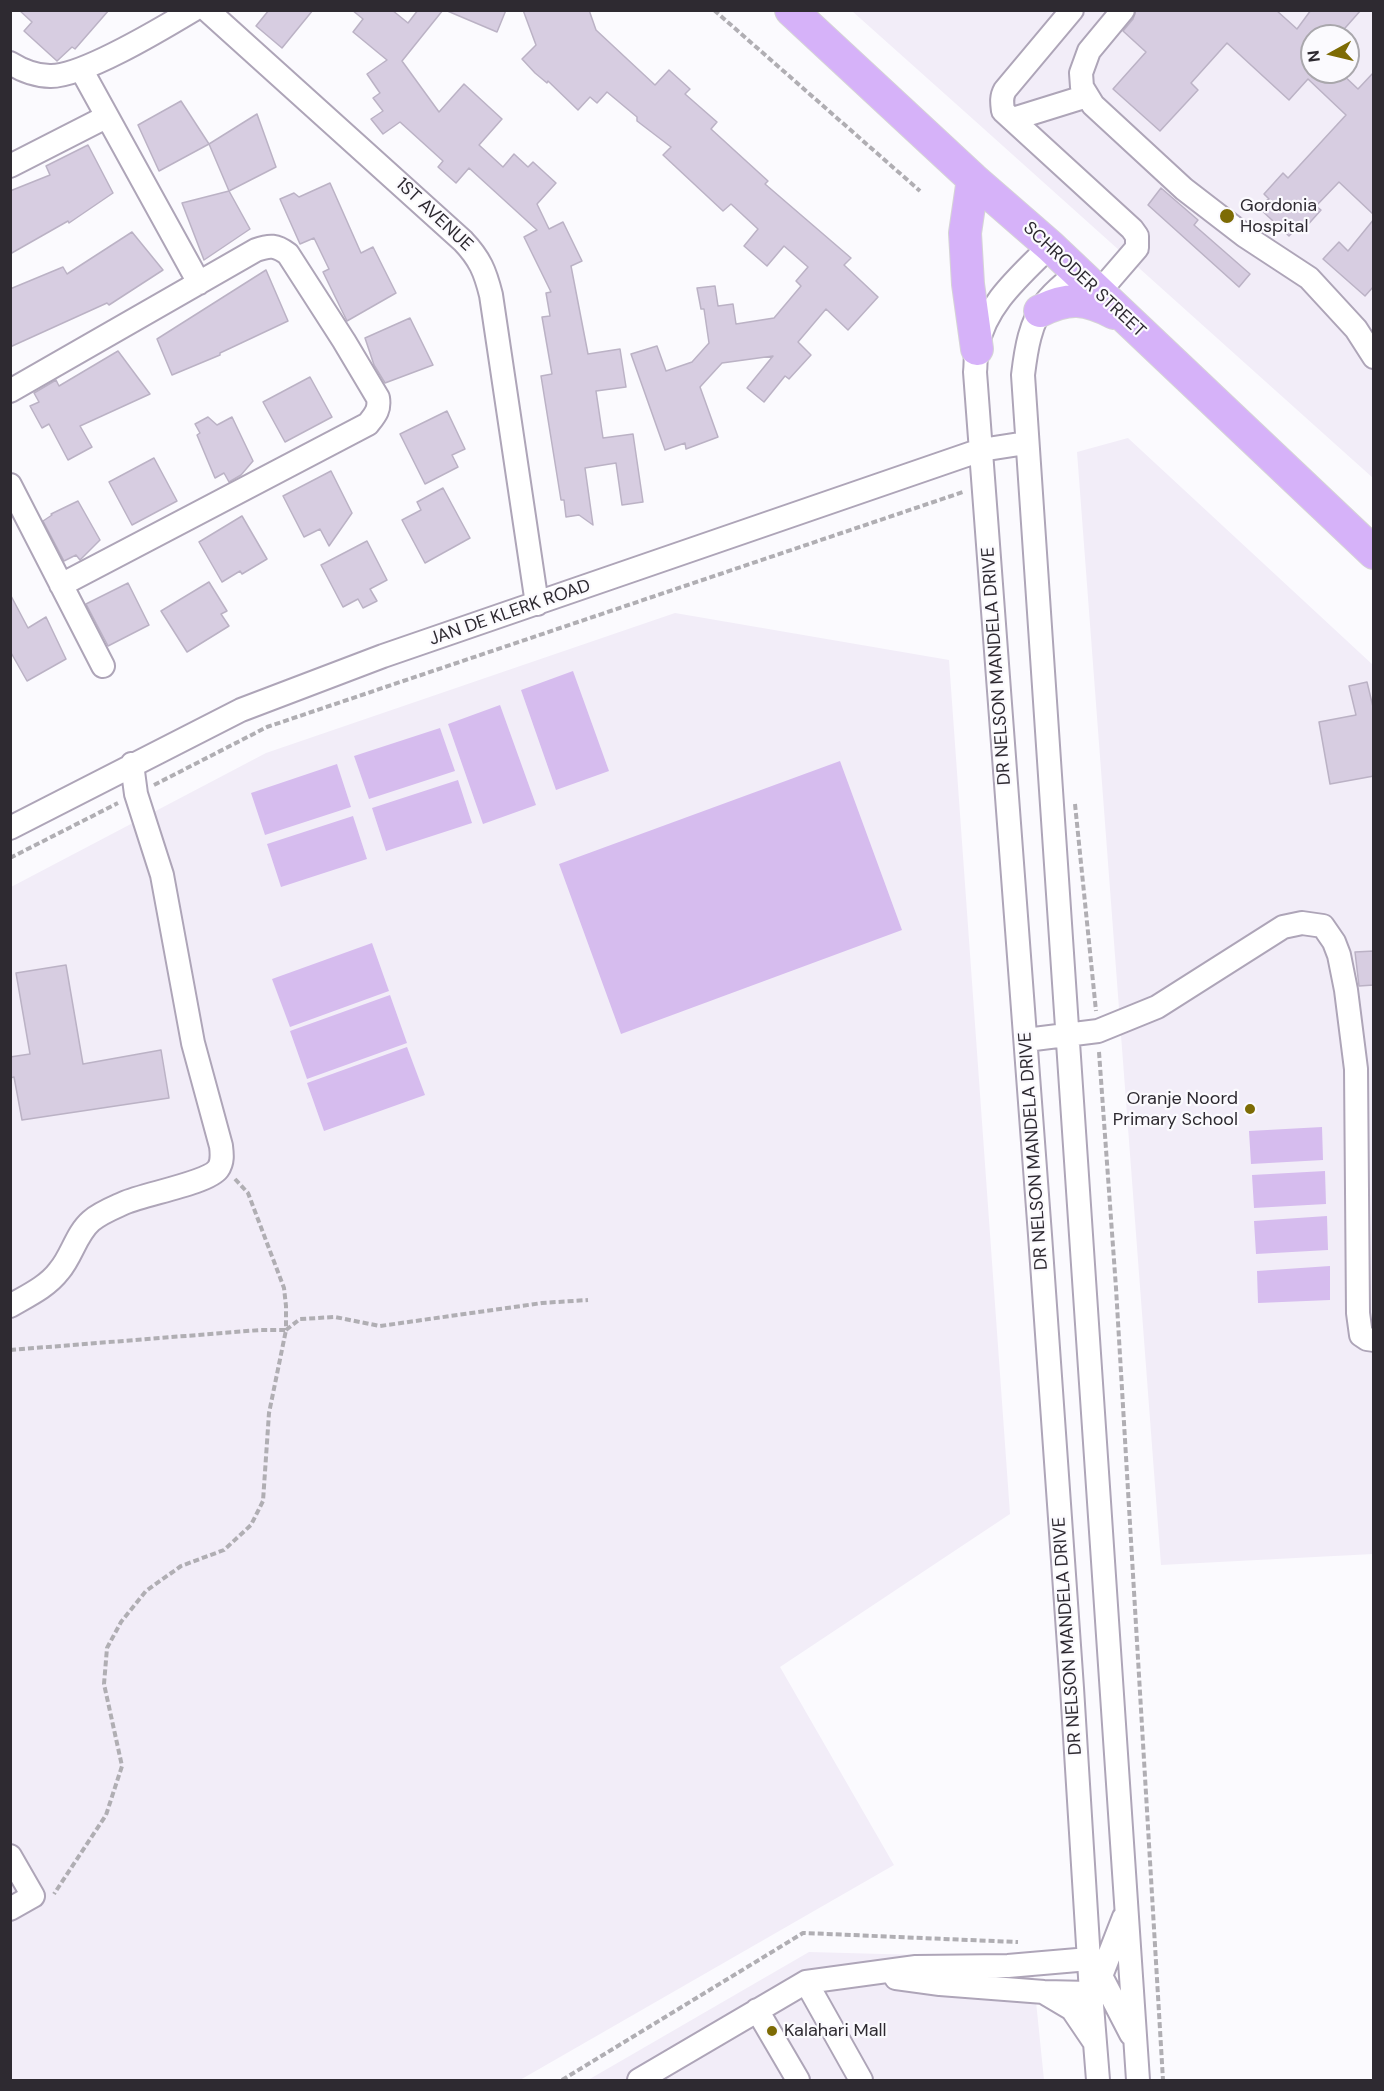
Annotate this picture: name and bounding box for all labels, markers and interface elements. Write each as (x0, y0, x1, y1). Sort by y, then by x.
north arrow (1300, 24, 1360, 84)
text: N (1302, 49, 1325, 64)
street label: 1ST AVENUE (391, 174, 477, 256)
place label: Gordonia Hospital (1240, 195, 1317, 238)
marker: Gordonia Hospital (1218, 207, 1236, 225)
street label: SCHRODER STREET (1018, 218, 1150, 342)
street label: DR NELSON MANDELA DRIVE (978, 546, 1016, 786)
street label: JAN DE KLERK ROAD (426, 575, 594, 651)
street label: DR NELSON MANDELA DRIVE (1015, 1031, 1053, 1271)
place label: Oranje Noord Primary School (1113, 1088, 1238, 1130)
marker: Oranje Noord Primary School (1243, 1102, 1257, 1116)
street label: DR NELSON MANDELA DRIVE (1049, 1516, 1087, 1756)
place label: Kalahari Mall (784, 2020, 887, 2042)
marker: Kalahari Mall (765, 2024, 779, 2038)

